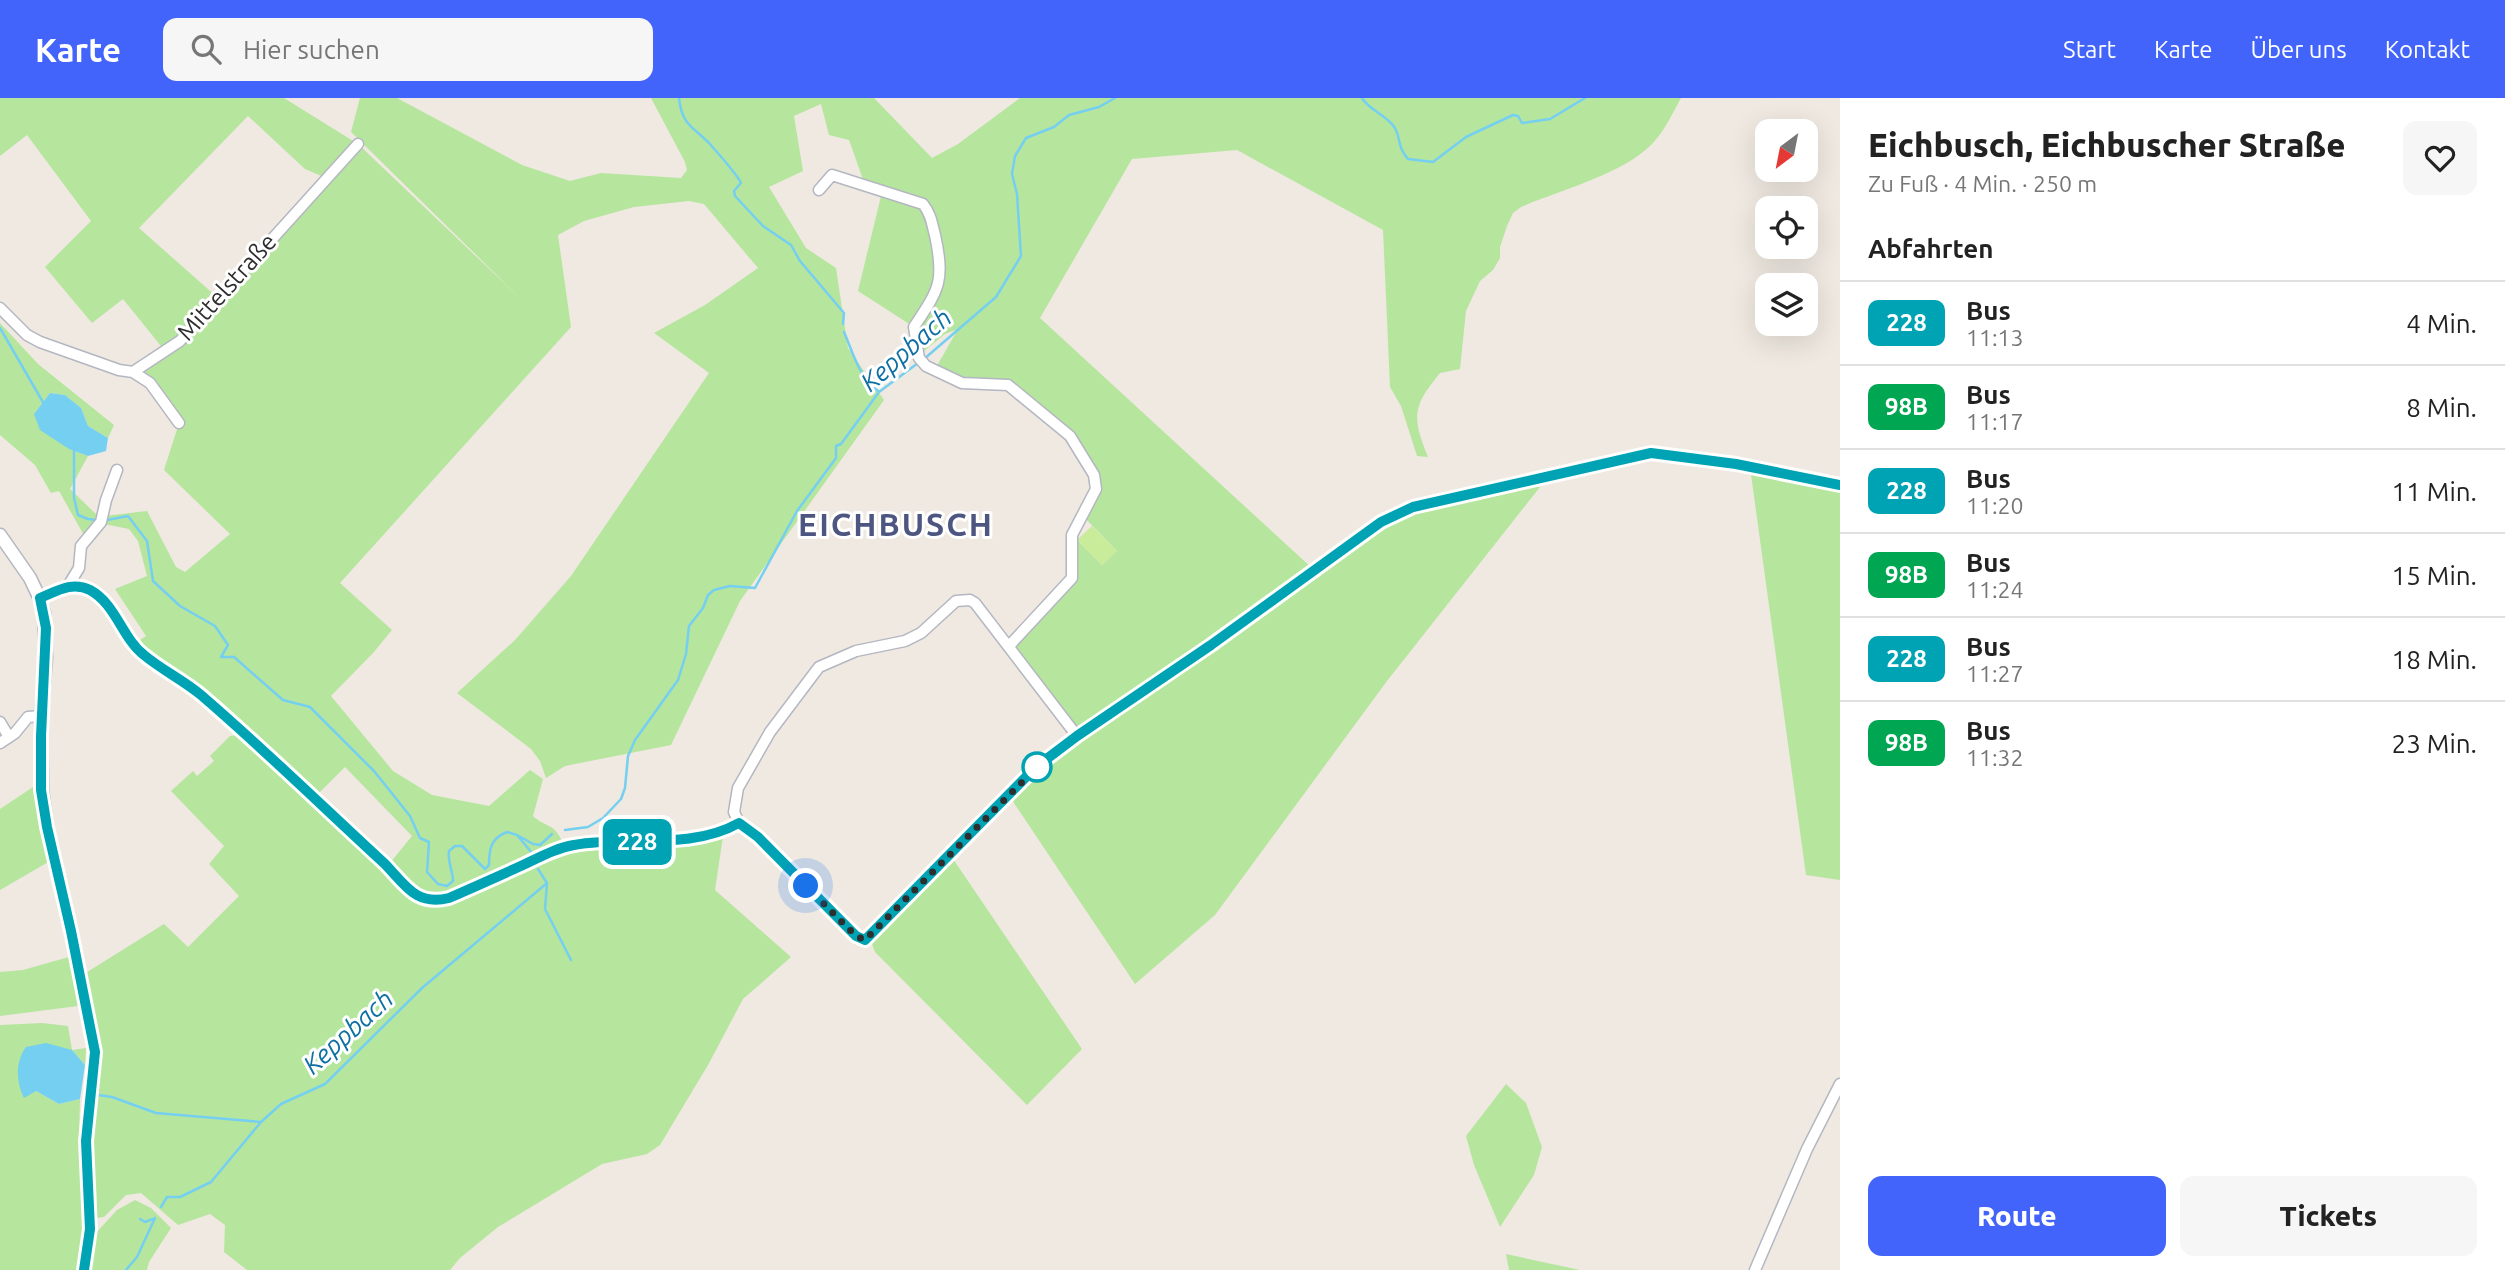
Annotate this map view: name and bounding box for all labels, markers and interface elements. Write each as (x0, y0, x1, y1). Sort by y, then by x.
search box (163, 18, 653, 81)
icon: search (187, 30, 225, 68)
text: Karte (35, 31, 121, 68)
text: Hier suchen (243, 35, 380, 64)
text: Start (2063, 36, 2116, 63)
text: Karte (2154, 36, 2213, 63)
text: Über uns (2251, 36, 2347, 63)
text: Kontakt (2385, 36, 2470, 63)
north arrow (1755, 119, 1818, 182)
map controls (1755, 119, 1818, 336)
button: heart (2403, 121, 2477, 195)
text: Eichbusch, Eichbuscher Straße (1868, 126, 2345, 163)
text: Zu Fuß · 4 Min. · 250 m (1868, 171, 2097, 196)
button: locate (1755, 196, 1818, 259)
street label: Mittelstraße (172, 228, 281, 345)
text: Abfahrten (1868, 234, 1993, 263)
button: layers (1755, 273, 1818, 336)
text: Bus (1966, 296, 2011, 325)
water label: Keppbach (854, 302, 957, 397)
text: 228 (1886, 309, 1927, 336)
text: 4 Min. (2406, 309, 2477, 338)
text: 11:13 (1966, 325, 2024, 350)
text: Bus (1966, 380, 2011, 409)
text: 98B (1885, 393, 1928, 420)
text: 8 Min. (2406, 393, 2477, 422)
text: 11:17 (1966, 409, 2024, 434)
text: Bus (1966, 464, 2011, 493)
text: 228 (1886, 477, 1927, 504)
text: 11 Min. (2392, 477, 2477, 506)
text: 11:20 (1966, 493, 2024, 518)
district label: EICHBUSCH (798, 506, 994, 542)
text: Bus (1966, 548, 2011, 577)
text: 98B (1885, 561, 1928, 588)
text: 15 Min. (2392, 561, 2477, 590)
text: 11:24 (1966, 577, 2024, 602)
text: Bus (1966, 632, 2011, 661)
text: 228 (1886, 645, 1927, 672)
text: 18 Min. (2392, 645, 2477, 674)
text: 11:27 (1966, 661, 2024, 686)
text: Bus (1966, 716, 2011, 745)
text: 98B (1885, 729, 1928, 756)
text: 23 Min. (2392, 729, 2477, 758)
text: 11:32 (1966, 745, 2024, 770)
unlabelled marker (1022, 752, 1052, 782)
line badge: 228 (597, 819, 677, 865)
text: 228 (617, 828, 657, 855)
your location (788, 868, 823, 903)
water label: Keppbach (297, 984, 398, 1079)
button: Route (1868, 1176, 2166, 1256)
button: Tickets (2180, 1176, 2477, 1256)

